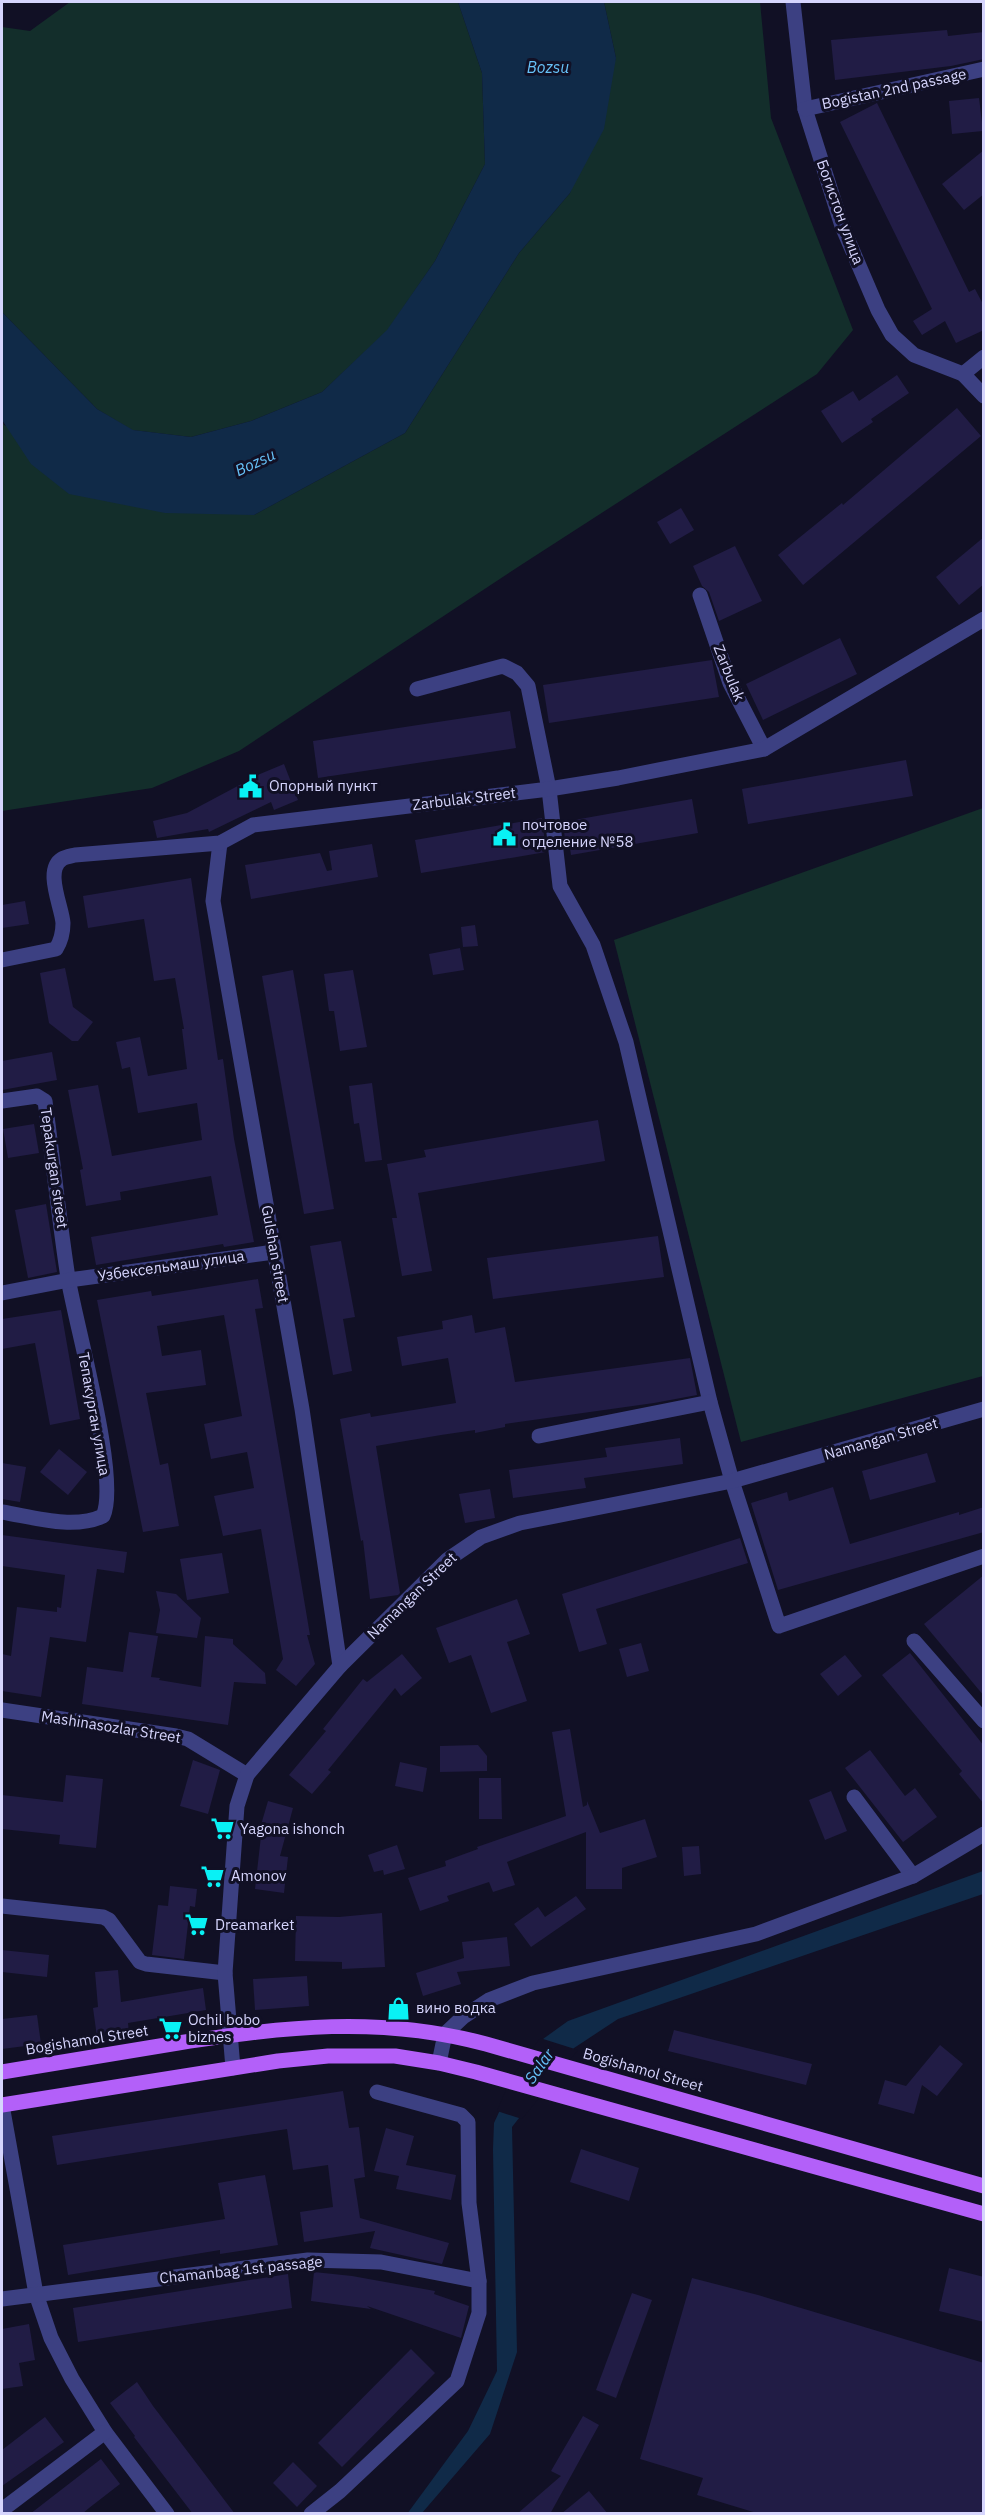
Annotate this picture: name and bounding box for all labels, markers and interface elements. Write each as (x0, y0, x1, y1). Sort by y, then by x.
water label: Bozsu (527, 57, 569, 77)
street label: Bogistan 2nd passage (820, 64, 968, 113)
street label: Богистон улица (813, 157, 868, 267)
water label: Bozsu (232, 444, 278, 480)
street label: Zarbulak (710, 642, 749, 704)
public building icon: Опорный пункт (238, 773, 264, 799)
place label: Опорный пункт (269, 776, 378, 795)
street label: Zarbulak Street (411, 783, 517, 814)
place label: почтовое отделение №58 (522, 815, 634, 851)
public building icon: почтовое отделение №58 (491, 821, 517, 847)
street label: Tepakurgan street (37, 1106, 72, 1229)
street label: Gulshan street (258, 1204, 293, 1304)
street label: Узбексельмаш улица (96, 1246, 245, 1285)
street label: Тепакурган улица (74, 1351, 115, 1477)
street label: Namangan Street (822, 1413, 940, 1464)
street label: Namangan Street (363, 1548, 460, 1643)
street label: Mashinasozlar Street (40, 1706, 182, 1747)
supermarket icon: Yagona ishonch (209, 1816, 235, 1842)
place label: Yagona ishonch (240, 1819, 345, 1838)
supermarket icon: Amonov (200, 1863, 226, 1889)
place label: Amonov (231, 1866, 287, 1885)
supermarket icon: Dreamarket (184, 1912, 210, 1938)
place label: Dreamarket (215, 1915, 295, 1934)
shop icon: вино водка (385, 1995, 411, 2021)
place label: вино водка (416, 1998, 496, 2017)
place label: Ochil bobo biznes (188, 2010, 260, 2046)
supermarket icon: Ochil bobo biznes (157, 2016, 183, 2042)
street label: Bogishamol Street (24, 2020, 150, 2059)
street label: Bogishamol Street (581, 2043, 705, 2096)
water label: Salar (520, 2044, 559, 2087)
street label: Chamanbag 1st passage (158, 2251, 323, 2288)

